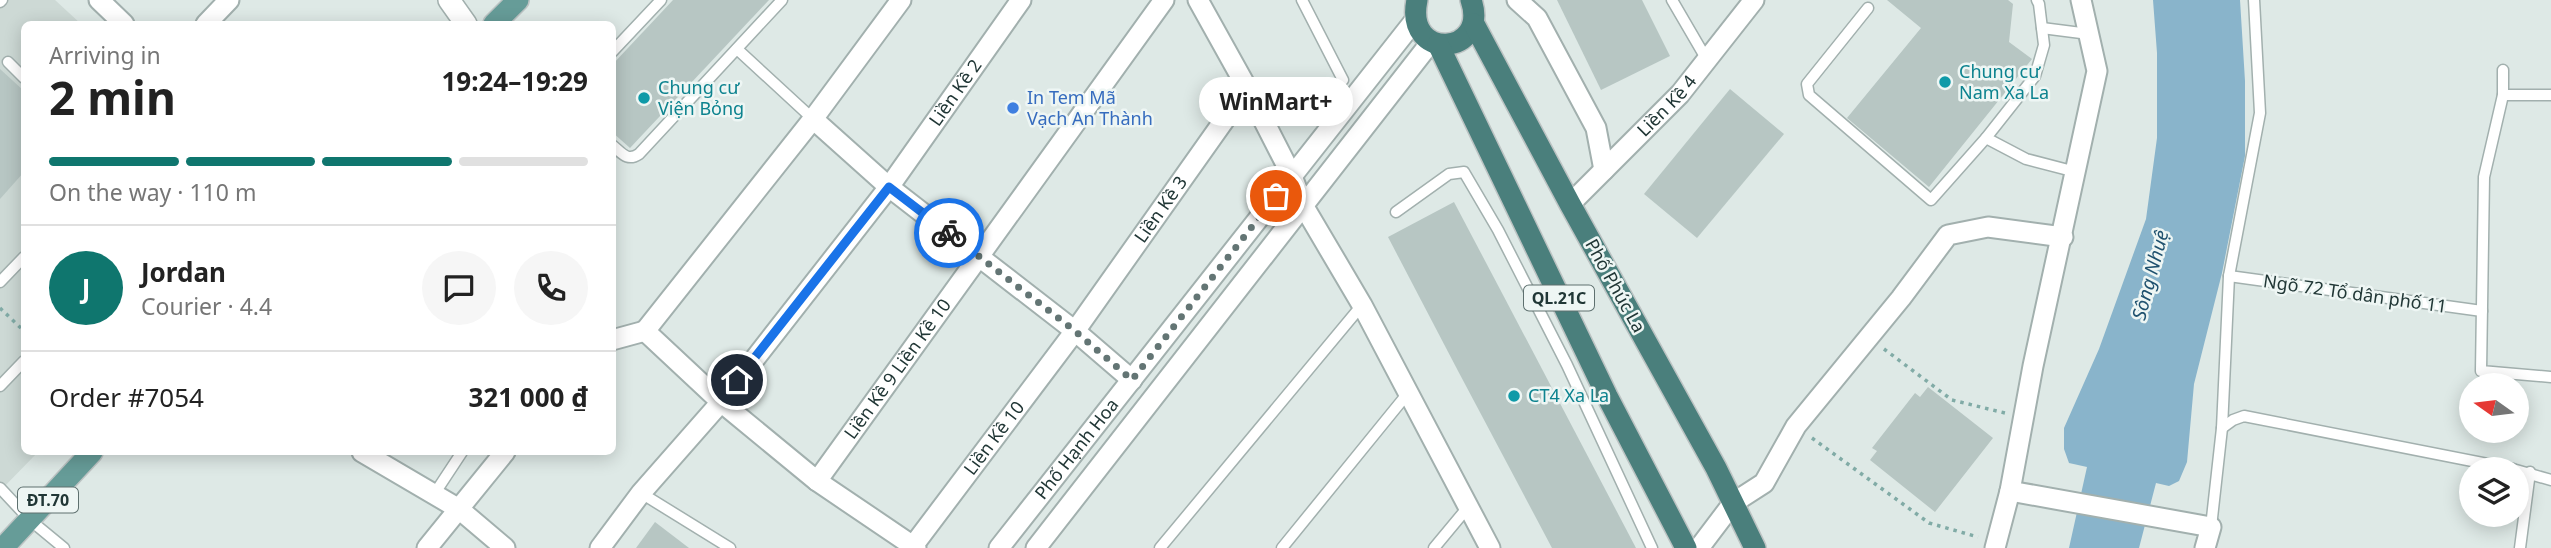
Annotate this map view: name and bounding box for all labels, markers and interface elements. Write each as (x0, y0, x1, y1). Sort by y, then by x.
text: Arriving in (49, 39, 161, 71)
street label: Liền Kề 2 (923, 54, 987, 130)
place label: Chung cư Nam Xa La (1959, 59, 2049, 104)
text: 19:24–19:29 (441, 63, 588, 99)
text: 2 min (49, 66, 176, 128)
street label: Liền Kề 4 (1631, 70, 1701, 141)
marker: Chung cư Nam Xa La (1937, 74, 1953, 90)
place label: Chung cư Viện Bỏng (658, 75, 744, 120)
callout: WinMart+ (1199, 77, 1353, 126)
place label: In Tem Mã Vạch An Thành (1027, 85, 1153, 130)
text: WinMart+ (1220, 85, 1332, 117)
marker: Chung cư Viện Bỏng (636, 90, 652, 106)
marker: In Tem Mã Vạch An Thành (1005, 100, 1021, 116)
pin (1246, 166, 1306, 226)
street label: Liền Kề 3 (1128, 171, 1192, 247)
text: On the way · 110 m (49, 176, 256, 208)
icon: bag (1257, 177, 1295, 215)
courier (914, 198, 984, 268)
icon: bike (930, 214, 968, 252)
water label: Sông Nhuệ (2126, 227, 2174, 323)
street label: Phố Phúc La (1580, 234, 1651, 337)
button: chat (422, 251, 496, 325)
button: phone (514, 251, 588, 325)
text: Jordan (141, 254, 226, 290)
street label: Ngõ 72 Tổ dân phố 11 (2262, 268, 2449, 318)
text: J (82, 270, 90, 306)
road number: QL.21C (1524, 286, 1594, 310)
text: Courier · 4.4 (141, 290, 272, 322)
street label: Liền Kề 9 Liền Kề 10 (838, 293, 956, 444)
pin (707, 350, 767, 410)
icon: home (718, 361, 756, 399)
north arrow (2459, 373, 2529, 443)
map controls (2459, 373, 2529, 527)
text: Order #7054 (49, 379, 204, 415)
text: 321 000 ₫ (468, 379, 588, 415)
place label: CT4 Xa La (1528, 383, 1609, 407)
marker: CT4 Xa La (1506, 388, 1522, 404)
street label: Phố Hạnh Hoa (1029, 393, 1123, 504)
street label: Liền Kề 10 (958, 396, 1029, 479)
button: layers (2459, 457, 2529, 527)
road number: ĐT.70 (18, 488, 78, 512)

